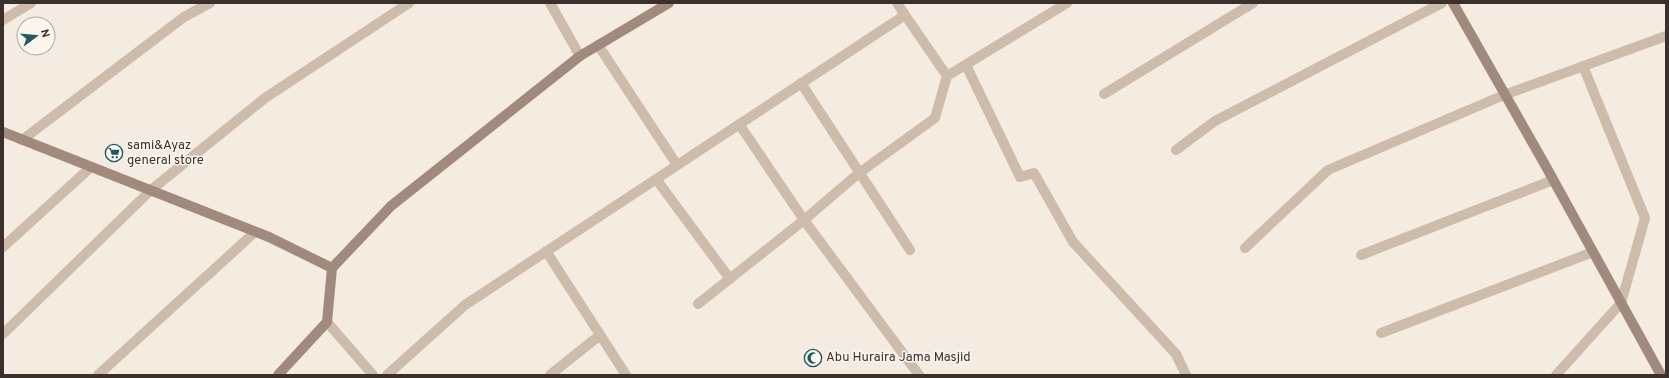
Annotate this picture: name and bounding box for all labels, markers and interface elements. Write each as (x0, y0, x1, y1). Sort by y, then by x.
north arrow (16, 16, 56, 56)
text: N (37, 28, 52, 39)
place label: sami&Ayaz general store (127, 138, 204, 169)
supermarket icon: sami&Ayaz general store (104, 143, 124, 163)
mosque icon: Abu Huraira Jama Masjid (803, 348, 823, 368)
place label: Abu Huraira Jama Masjid (826, 350, 971, 366)

